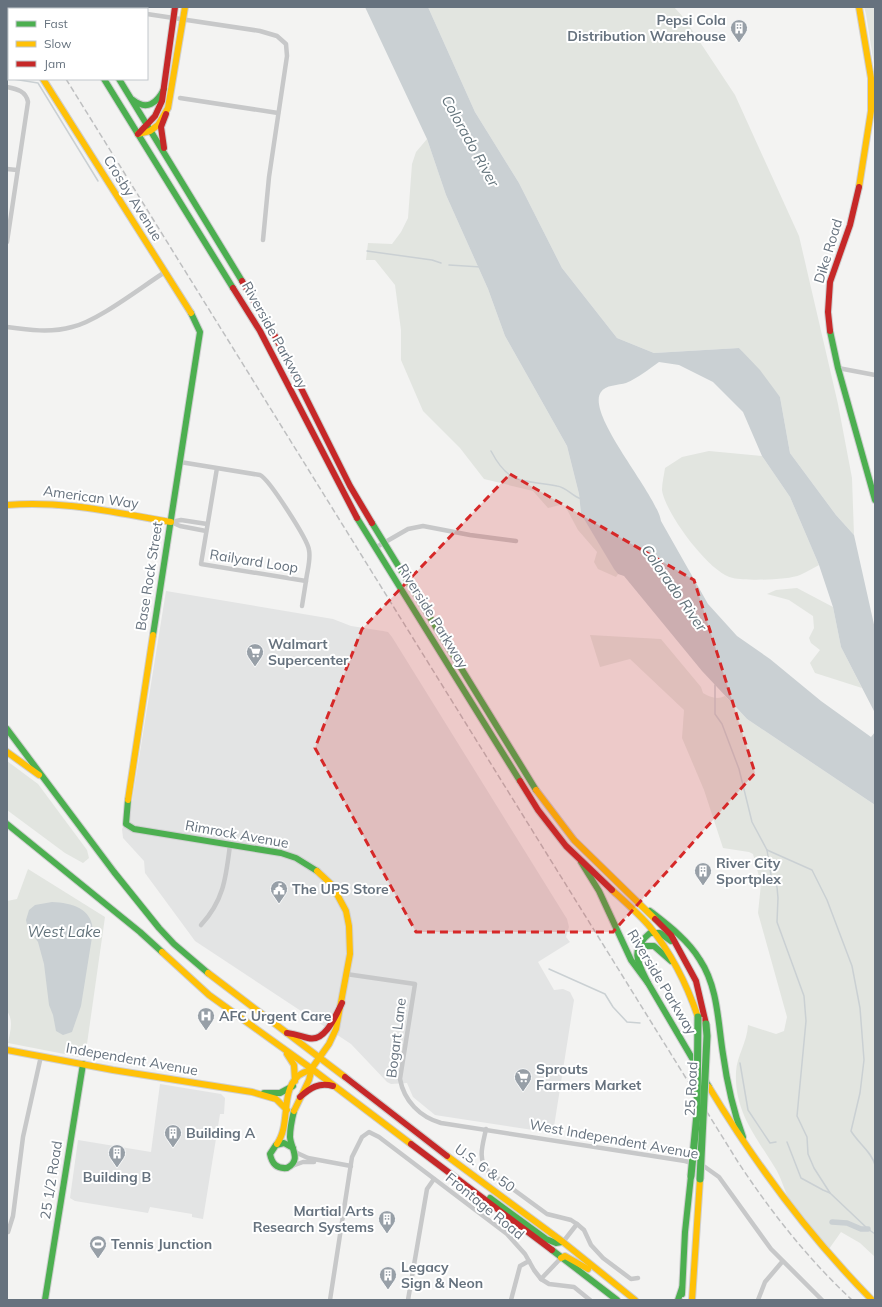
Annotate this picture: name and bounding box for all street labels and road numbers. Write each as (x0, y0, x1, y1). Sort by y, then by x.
street label: Crosby Avenue (99, 152, 167, 244)
street label: Dike Road (810, 217, 846, 285)
street label: Riverside Parkway (238, 278, 312, 392)
street label: American Way (42, 481, 140, 513)
street label: Base Rock Street (131, 520, 167, 632)
street label: Railyard Loop (208, 545, 300, 577)
street label: Riverside Parkway (394, 560, 473, 672)
street label: Rimrock Avenue (184, 816, 290, 852)
street label: Riverside Parkway (623, 926, 701, 1039)
street label: Bogart Lane (382, 997, 410, 1079)
street label: Independent Avenue (65, 1039, 199, 1079)
street label: 25 Road (681, 1061, 701, 1117)
street label: West Independent Avenue (528, 1115, 700, 1163)
street label: 25 1/2 Road (36, 1139, 66, 1221)
street label: U.S. 6 & 50 (451, 1140, 519, 1196)
street label: Frontage Road (442, 1169, 528, 1243)

